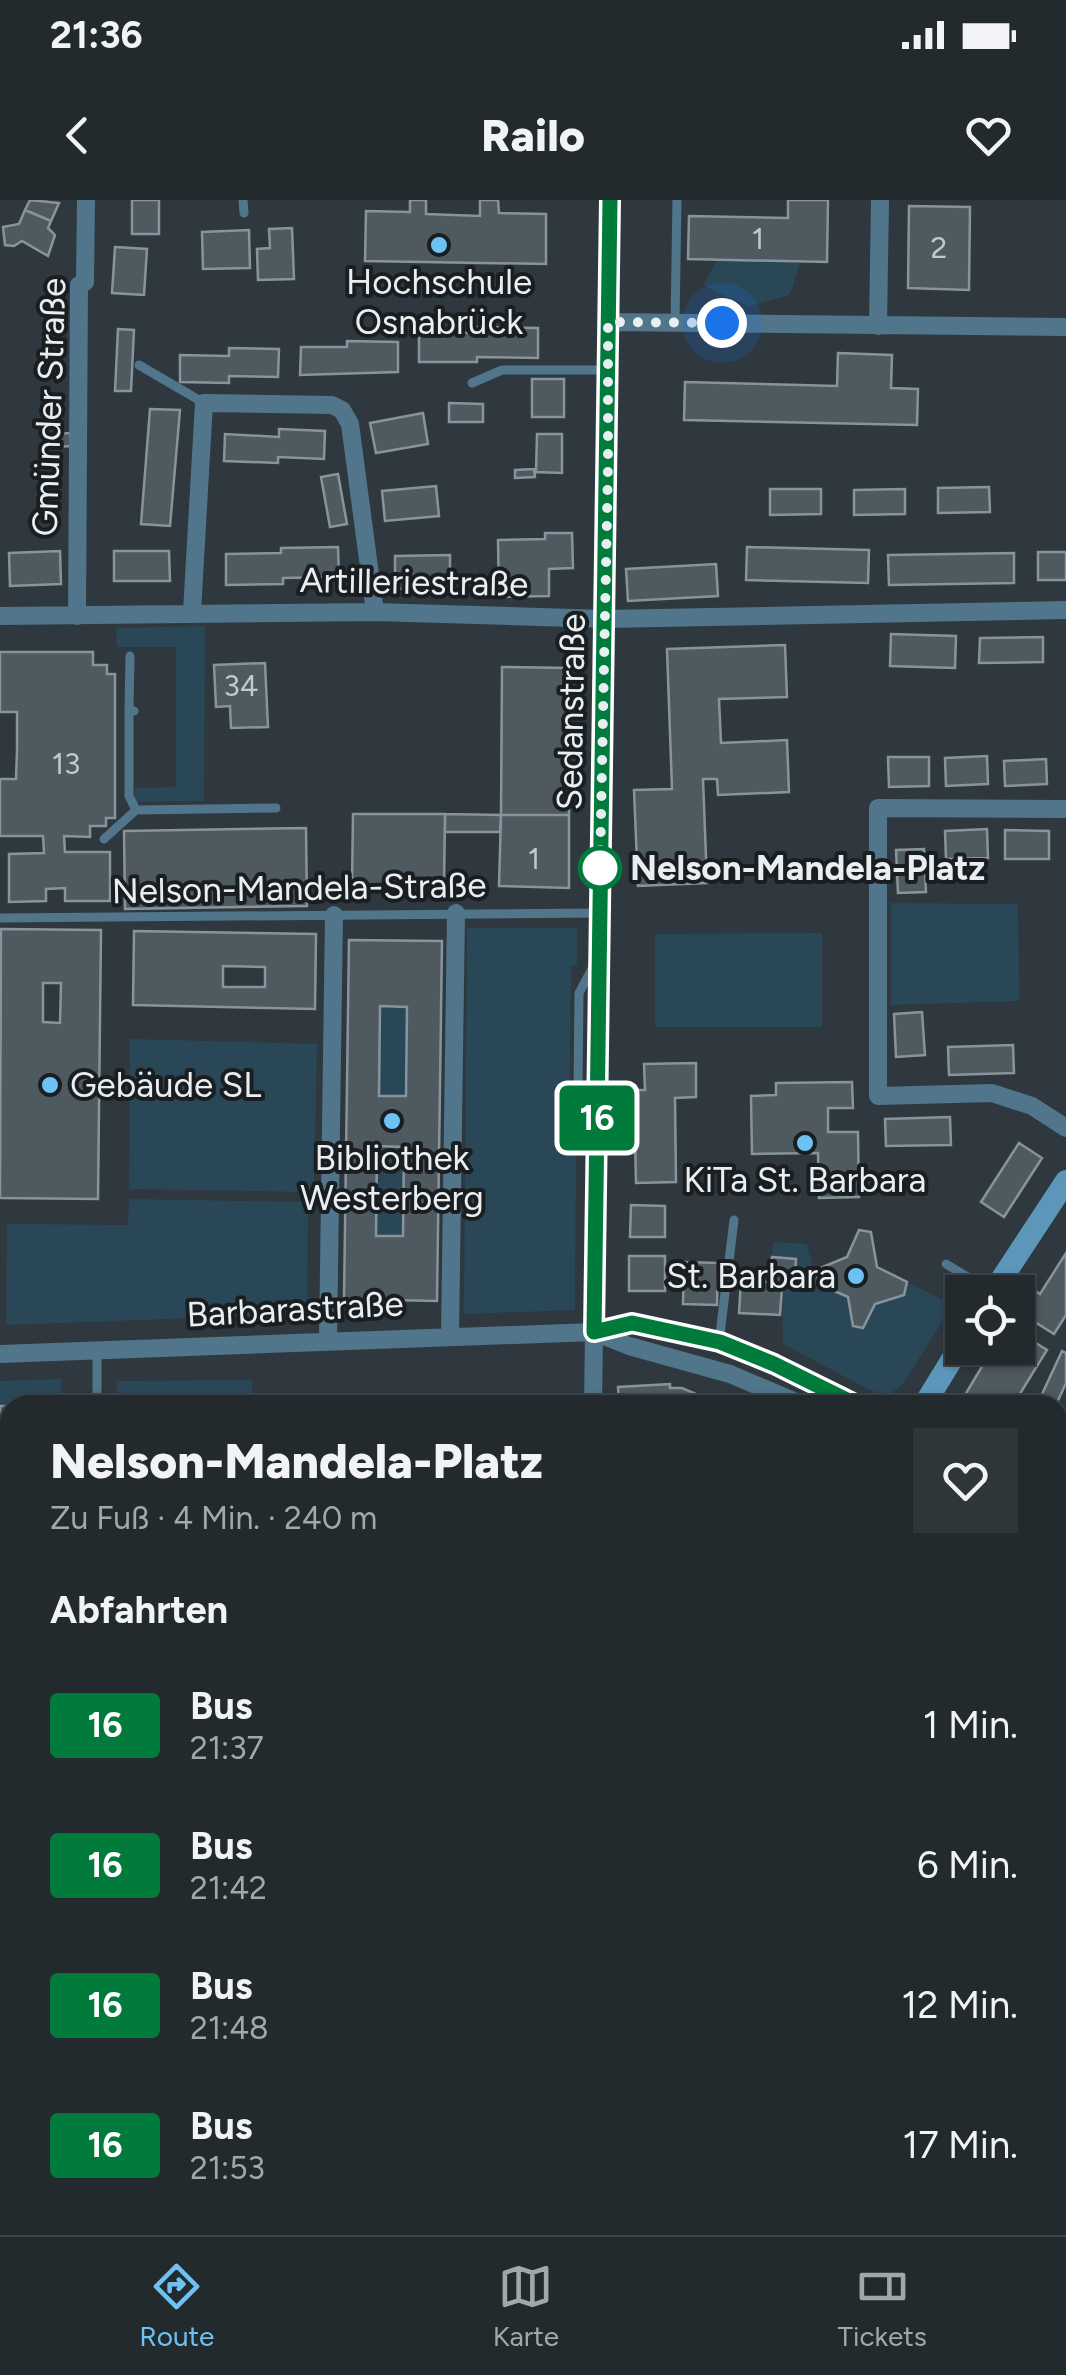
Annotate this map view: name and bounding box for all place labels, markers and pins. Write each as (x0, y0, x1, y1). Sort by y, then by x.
marker: Hochschule Osnabrück (428, 234, 450, 256)
place label: Hochschule Osnabrück (346, 261, 532, 343)
marker: Nelson-Mandela-Platz (579, 847, 621, 889)
place label: Nelson-Mandela-Platz (630, 847, 985, 889)
place label: Gebäude SL (70, 1064, 262, 1106)
marker: Gebäude SL (39, 1074, 61, 1096)
marker: Bibliothek Westerberg (381, 1110, 403, 1132)
marker: KiTa St. Barbara (794, 1132, 816, 1154)
place label: Bibliothek Westerberg (300, 1137, 484, 1219)
place label: KiTa St. Barbara (684, 1159, 926, 1201)
place label: St. Barbara (666, 1255, 836, 1297)
marker: St. Barbara (845, 1265, 867, 1287)

